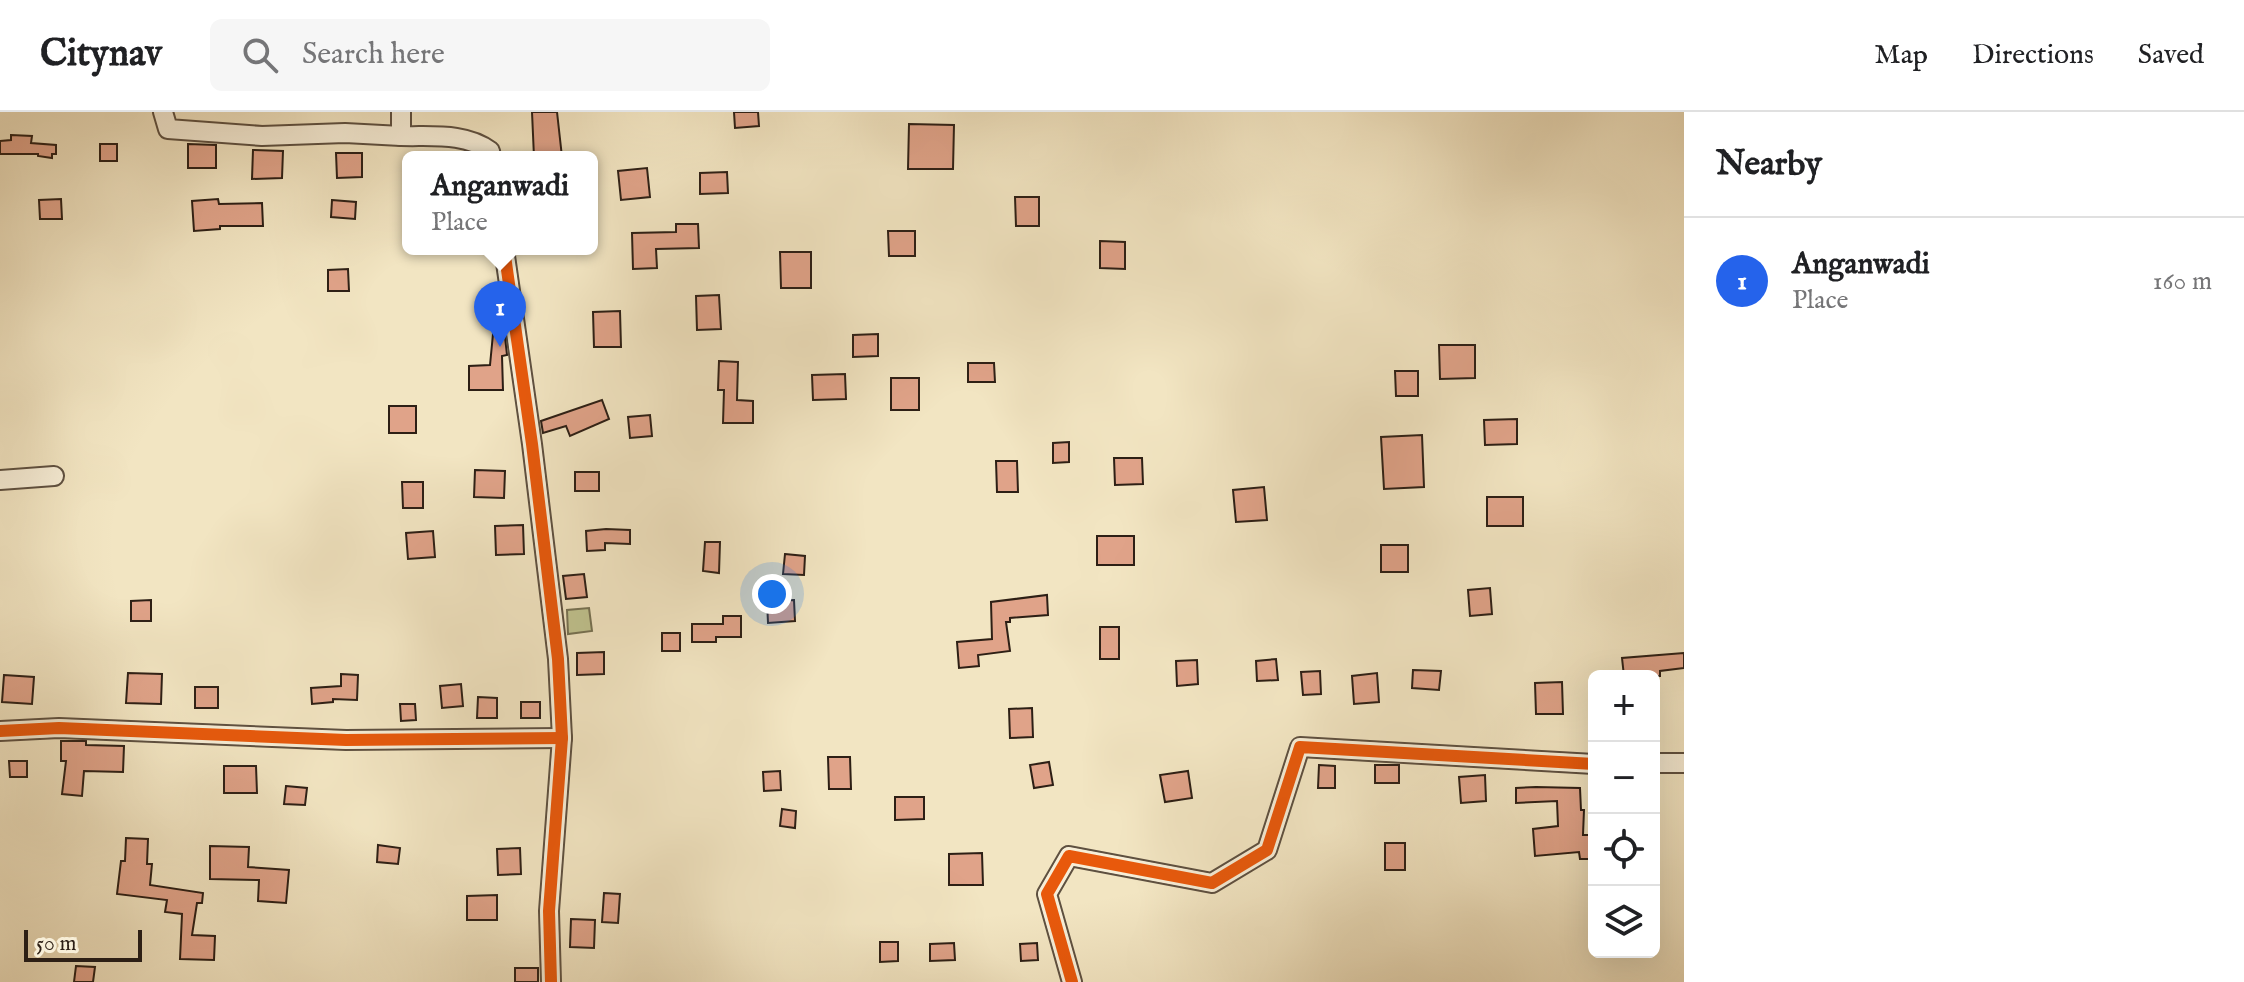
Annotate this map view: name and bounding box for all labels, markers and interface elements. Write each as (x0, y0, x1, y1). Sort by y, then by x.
search box (210, 19, 770, 91)
text: Citynav (40, 31, 162, 79)
icon: search (238, 33, 282, 77)
text: Search here (302, 36, 445, 74)
text: Map (1874, 38, 1928, 73)
text: Directions (1972, 38, 2094, 73)
text: Saved (2138, 38, 2204, 73)
text: Nearby (1716, 143, 1822, 186)
popup (402, 151, 598, 255)
text: Anganwadi (431, 168, 569, 206)
text: Place (431, 206, 488, 239)
text: Anganwadi (1792, 246, 1930, 284)
text: 1 (1737, 265, 1747, 298)
text: 160 m (2153, 265, 2212, 298)
pin: 1 (474, 281, 526, 347)
text: Place (1792, 284, 1848, 317)
your location (752, 574, 792, 614)
map controls (1588, 670, 1660, 958)
button: + (1588, 670, 1660, 742)
button: − (1588, 742, 1660, 814)
button: locate (1588, 814, 1660, 886)
button: layers (1588, 886, 1660, 958)
scale bar (24, 926, 142, 962)
text: 50 m (36, 930, 77, 958)

